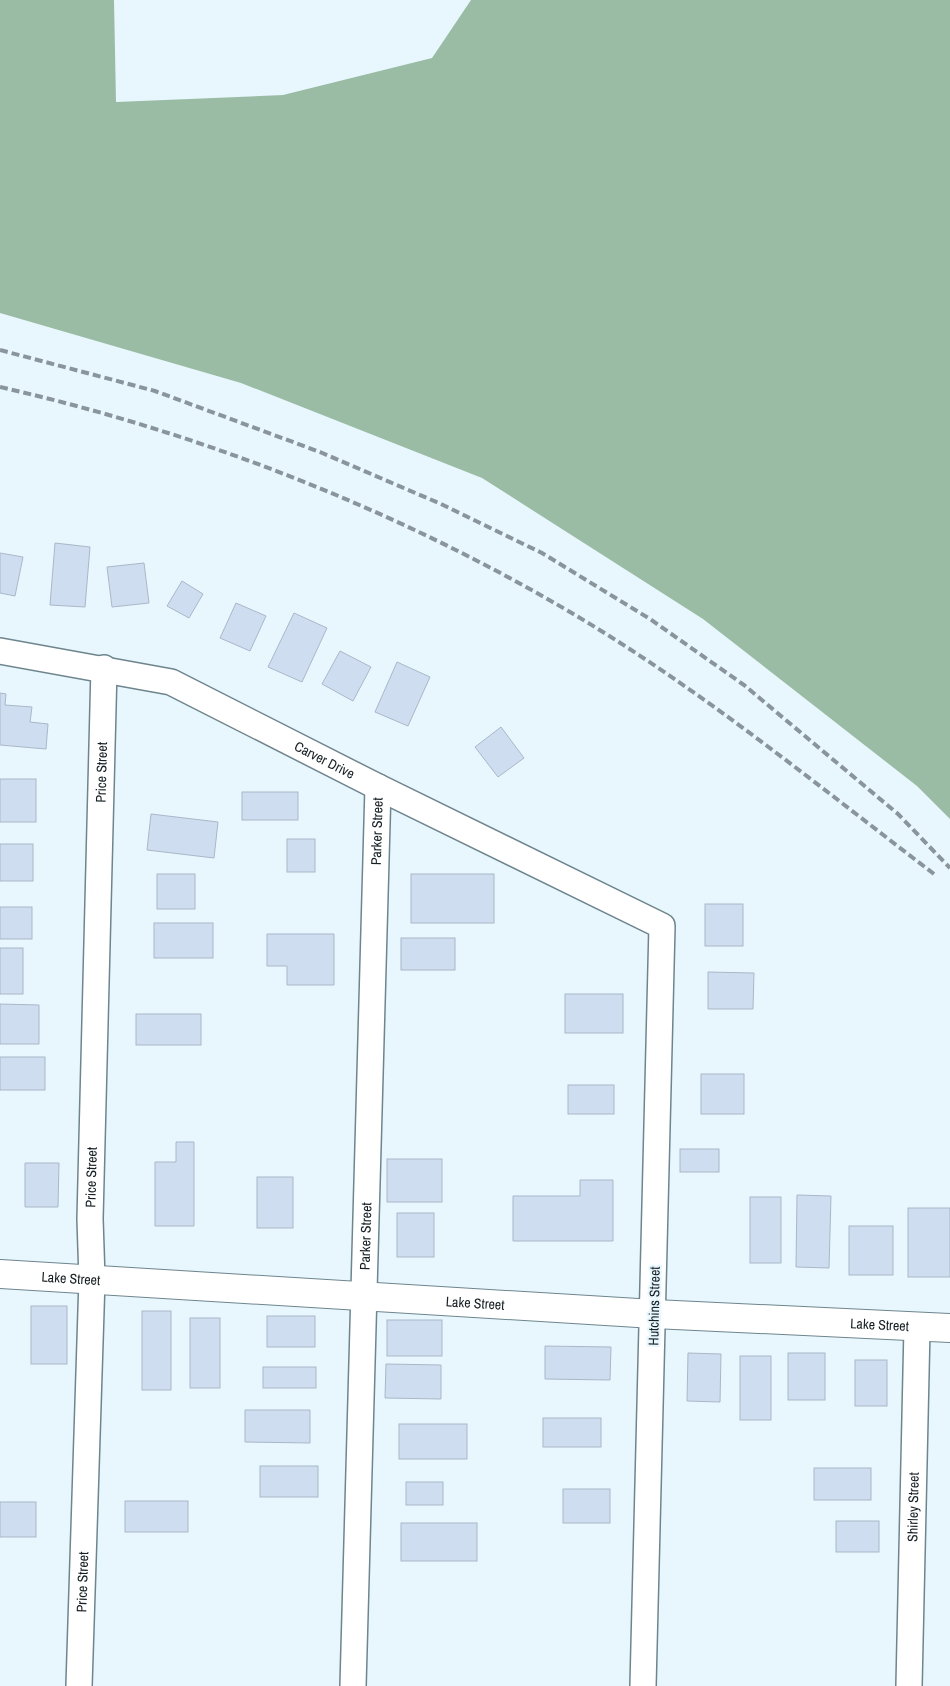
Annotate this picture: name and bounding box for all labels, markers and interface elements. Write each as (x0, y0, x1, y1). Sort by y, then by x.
street label: Carver Drive (291, 737, 358, 783)
street label: Price Street (92, 742, 111, 803)
street label: Parker Street (367, 797, 387, 865)
street label: Price Street (81, 1147, 101, 1208)
street label: Parker Street (356, 1202, 375, 1270)
street label: Hutchins Street (644, 1266, 664, 1346)
street label: Lake Street (41, 1268, 101, 1289)
street label: Lake Street (445, 1292, 505, 1314)
street label: Lake Street (850, 1314, 909, 1335)
street label: Shirley Street (903, 1472, 923, 1542)
street label: Price Street (72, 1551, 92, 1613)

